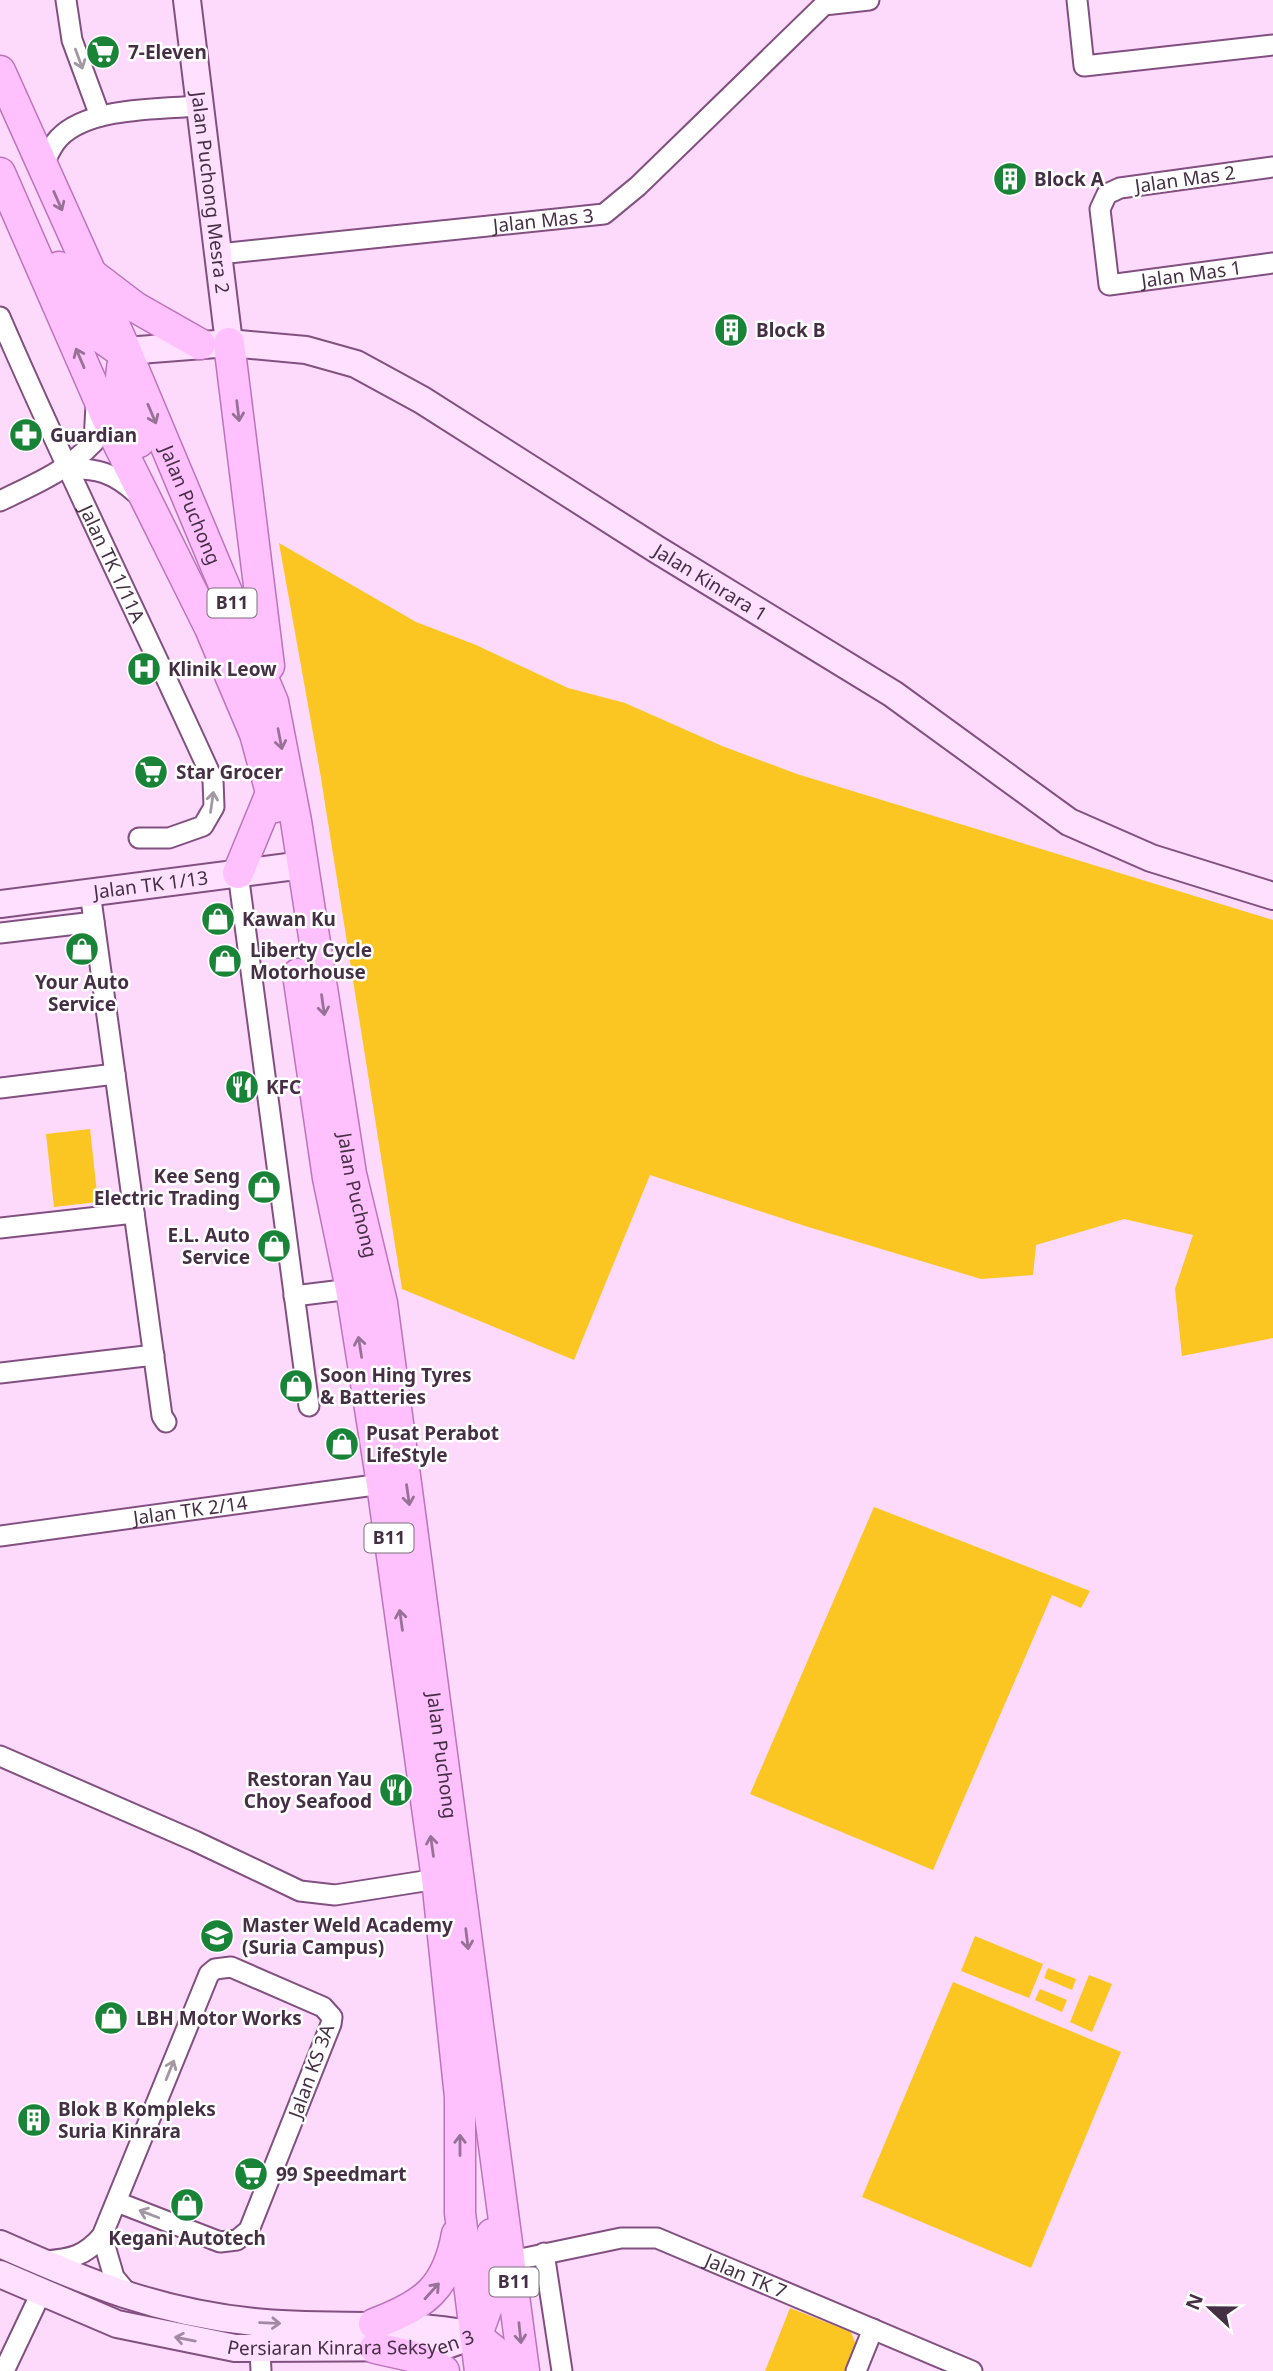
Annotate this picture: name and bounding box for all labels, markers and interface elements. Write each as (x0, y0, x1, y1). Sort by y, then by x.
supermarket icon: 7-Eleven (84, 33, 122, 71)
place label: 7-Eleven (128, 39, 207, 65)
one-way arrow (73, 47, 86, 69)
street label: Jalan Puchong Mesra 2 (185, 88, 236, 295)
street label: Jalan Mas 2 (1131, 159, 1237, 199)
building icon: Block A (991, 160, 1029, 198)
place label: Block A (1034, 166, 1105, 192)
one-way arrow (52, 190, 65, 211)
street label: Jalan Mas 3 (490, 202, 595, 239)
street label: Jalan Mas 1 (1138, 254, 1243, 294)
building icon: Block B (712, 311, 750, 349)
place label: Block B (756, 317, 825, 343)
one-way arrow (73, 348, 86, 369)
one-way arrow (231, 399, 244, 422)
one-way arrow (147, 403, 160, 425)
pharmacy icon: Guardian (7, 416, 45, 454)
place label: Guardian (50, 422, 137, 448)
street label: Jalan Puchong (153, 439, 227, 569)
street label: Jalan TK 1/11A (73, 499, 152, 627)
street label: Jalan Kinrara 1 (647, 537, 772, 627)
road number: B11 (208, 588, 256, 618)
hospital icon: Klinik Leow (125, 650, 163, 688)
place label: Klinik Leow (168, 656, 277, 682)
one-way arrow (274, 727, 288, 750)
supermarket icon: Star Grocer (132, 753, 170, 791)
place label: Star Grocer (176, 759, 283, 785)
one-way arrow (205, 791, 218, 814)
street label: Jalan TK 1/13 (90, 864, 210, 905)
shop icon: Kawan Ku (199, 900, 237, 938)
place label: Kawan Ku (242, 906, 336, 932)
shop icon: Your Auto Service (63, 930, 101, 968)
place label: Liberty Cycle Motorhouse (250, 937, 372, 985)
shop icon: Liberty Cycle Motorhouse (206, 942, 244, 980)
place label: Your Auto Service (35, 969, 129, 1017)
one-way arrow (316, 994, 329, 1016)
restaurant icon: KFC (223, 1068, 261, 1106)
place label: KFC (266, 1074, 301, 1100)
street label: Jalan Puchong (331, 1129, 384, 1260)
place label: Kee Seng Electric Trading (94, 1163, 240, 1211)
shop icon: Kee Seng Electric Trading (245, 1168, 283, 1206)
place label: E.L. Auto Service (168, 1222, 250, 1270)
shop icon: E.L. Auto Service (255, 1227, 293, 1265)
one-way arrow (354, 1336, 367, 1359)
place label: Soon Hing Tyres & Batteries (320, 1362, 471, 1410)
shop icon: Soon Hing Tyres & Batteries (277, 1367, 315, 1405)
place label: Pusat Perabot LifeStyle (366, 1420, 499, 1468)
shop icon: Pusat Perabot LifeStyle (323, 1425, 361, 1463)
one-way arrow (402, 1483, 415, 1506)
street label: Jalan TK 2/14 (129, 1489, 249, 1531)
road number: B11 (364, 1524, 414, 1553)
one-way arrow (394, 1609, 407, 1632)
street label: Jalan Puchong (421, 1689, 463, 1820)
place label: Restoran Yau Choy Seafood (244, 1766, 372, 1814)
restaurant icon: Restoran Yau Choy Seafood (377, 1771, 415, 1809)
one-way arrow (426, 1835, 439, 1858)
place label: Master Weld Academy (Suria Campus) (242, 1912, 453, 1960)
school or university icon: Master Weld Academy (Suria Campus) (198, 1917, 236, 1955)
one-way arrow (460, 1927, 473, 1950)
shop icon: LBH Motor Works (92, 1999, 130, 2037)
place label: LBH Motor Works (136, 2005, 302, 2031)
street label: Jalan KS 3A (281, 2020, 340, 2123)
one-way arrow (165, 2060, 178, 2082)
place label: Blok B Kompleks Suria Kinrara (58, 2096, 216, 2144)
building icon: Blok B Kompleks Suria Kinrara (15, 2101, 53, 2139)
one-way arrow (453, 2134, 467, 2157)
supermarket icon: 99 Speedmart (232, 2155, 270, 2193)
place label: 99 Speedmart (276, 2161, 407, 2187)
shop icon: Kegani Autotech (168, 2186, 206, 2224)
one-way arrow (139, 2207, 161, 2220)
place label: Kegani Autotech (108, 2225, 266, 2251)
street label: Jalan TK 7 (699, 2246, 791, 2304)
road number: B11 (490, 2268, 538, 2296)
north arrow (1175, 2273, 1245, 2343)
one-way arrow (424, 2282, 440, 2300)
text: N (1179, 2290, 1209, 2314)
one-way arrow (258, 2316, 281, 2329)
one-way arrow (514, 2321, 527, 2344)
street label: Persiaran Kinrara Seksyen 3 (225, 2323, 478, 2362)
one-way arrow (174, 2332, 197, 2346)

